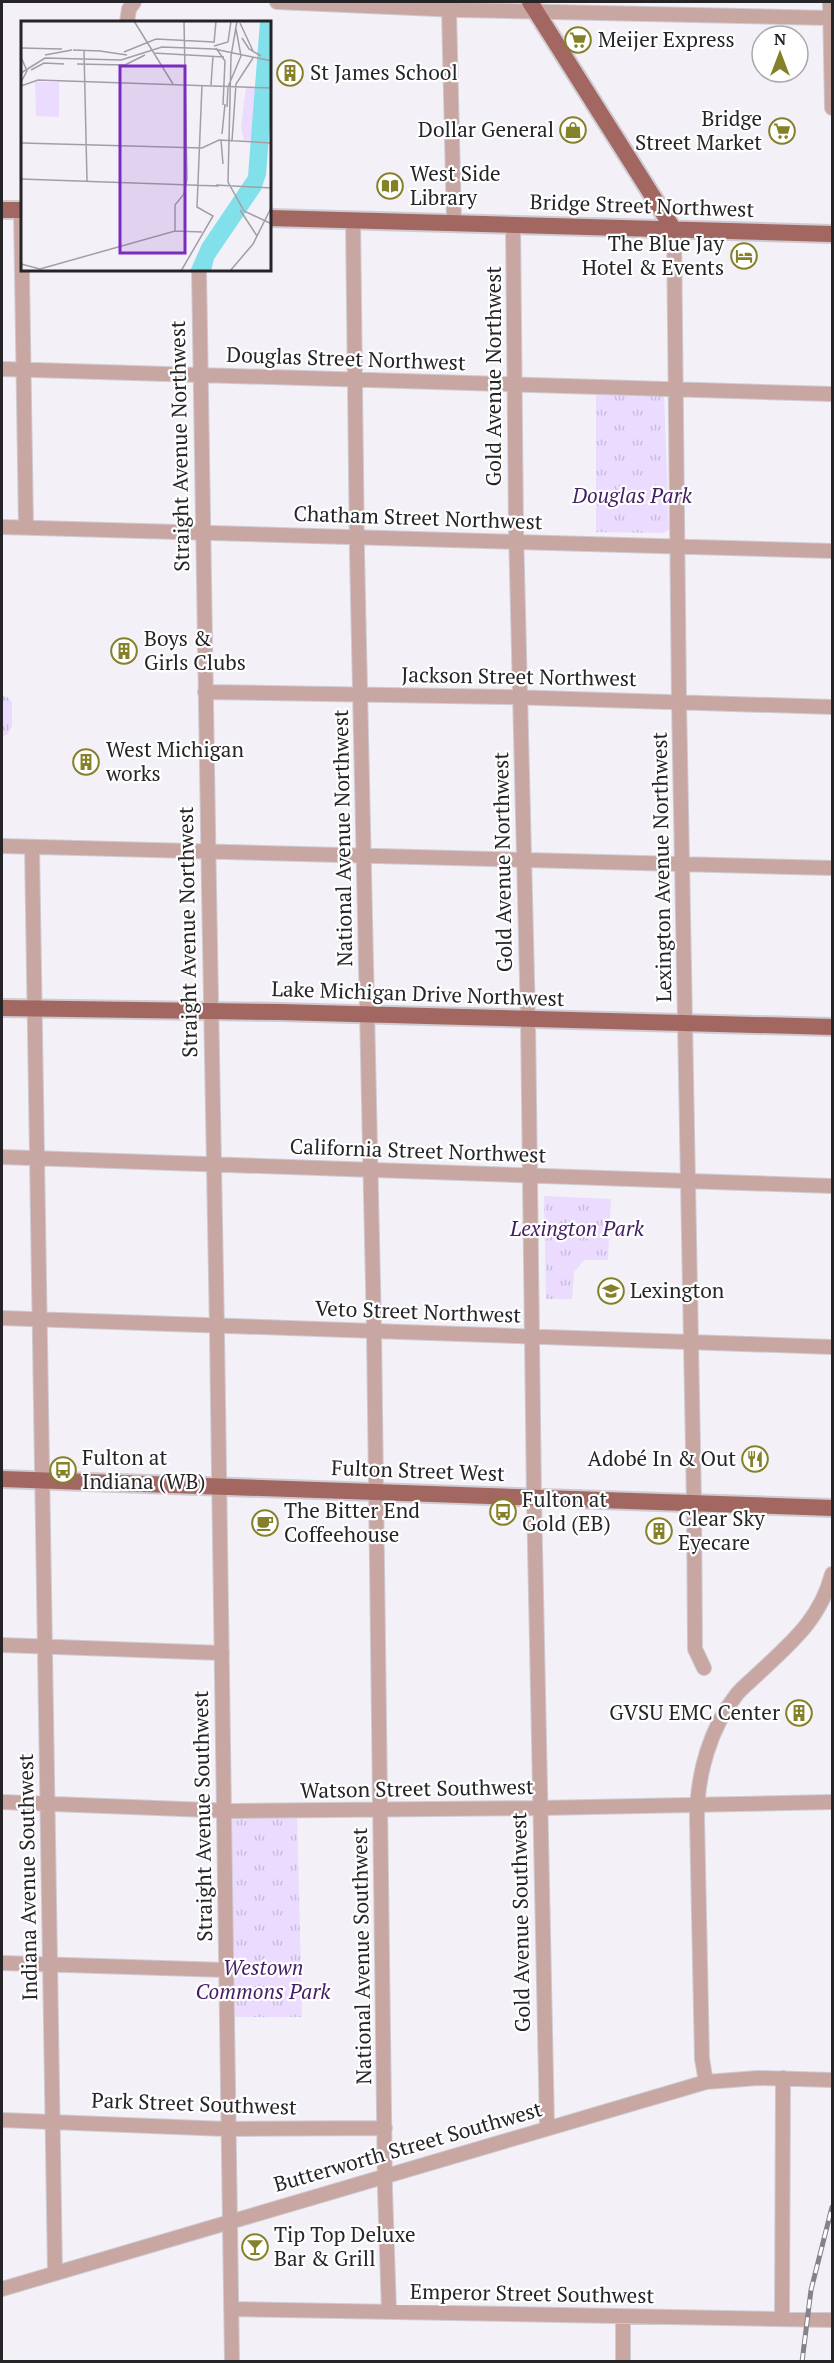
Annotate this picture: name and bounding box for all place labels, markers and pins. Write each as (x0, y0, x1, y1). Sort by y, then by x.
supermarket icon: Meijer Express (563, 25, 593, 55)
place label: Meijer Express (598, 25, 735, 53)
building icon: St James School (275, 58, 305, 88)
place label: St James School (310, 58, 458, 86)
place label: Bridge Street Market (635, 104, 762, 156)
place label: Dollar General (418, 115, 554, 143)
shop icon: Dollar General (558, 115, 588, 145)
supermarket icon: Bridge Street Market (767, 116, 797, 146)
place label: West Side Library (410, 159, 501, 211)
library icon: West Side Library (375, 171, 405, 201)
place label: The Blue Jay Hotel & Events (582, 229, 724, 281)
hotel icon: The Blue Jay Hotel & Events (729, 241, 759, 271)
place label: Boys & Girls Clubs (144, 624, 246, 676)
building icon: Boys & Girls Clubs (109, 636, 139, 666)
place label: West Michigan works (105, 735, 244, 787)
building icon: West Michigan works (71, 747, 101, 777)
school or university icon: Lexington (596, 1276, 626, 1306)
place label: Lexington (630, 1276, 725, 1304)
place label: Fulton at Indiana (WB) (82, 1443, 206, 1495)
place label: Adobé In & Out (588, 1444, 736, 1472)
restaurant icon: Adobé In & Out (740, 1444, 770, 1474)
bus stop icon: Fulton at Indiana (WB) (48, 1455, 78, 1485)
place label: Fulton at Gold (EB) (522, 1485, 611, 1537)
place label: The Bitter End Coffeehouse (284, 1496, 420, 1548)
bus stop icon: Fulton at Gold (EB) (488, 1497, 518, 1527)
place label: Clear Sky Eyecare (678, 1504, 765, 1556)
cafe icon: The Bitter End Coffeehouse (250, 1508, 280, 1538)
building icon: Clear Sky Eyecare (644, 1516, 674, 1546)
place label: GVSU EMC Center (609, 1698, 780, 1726)
building icon: GVSU EMC Center (784, 1698, 814, 1728)
place label: Tip Top Deluxe Bar & Grill (274, 2220, 416, 2272)
bar icon: Tip Top Deluxe Bar & Grill (240, 2232, 270, 2262)

